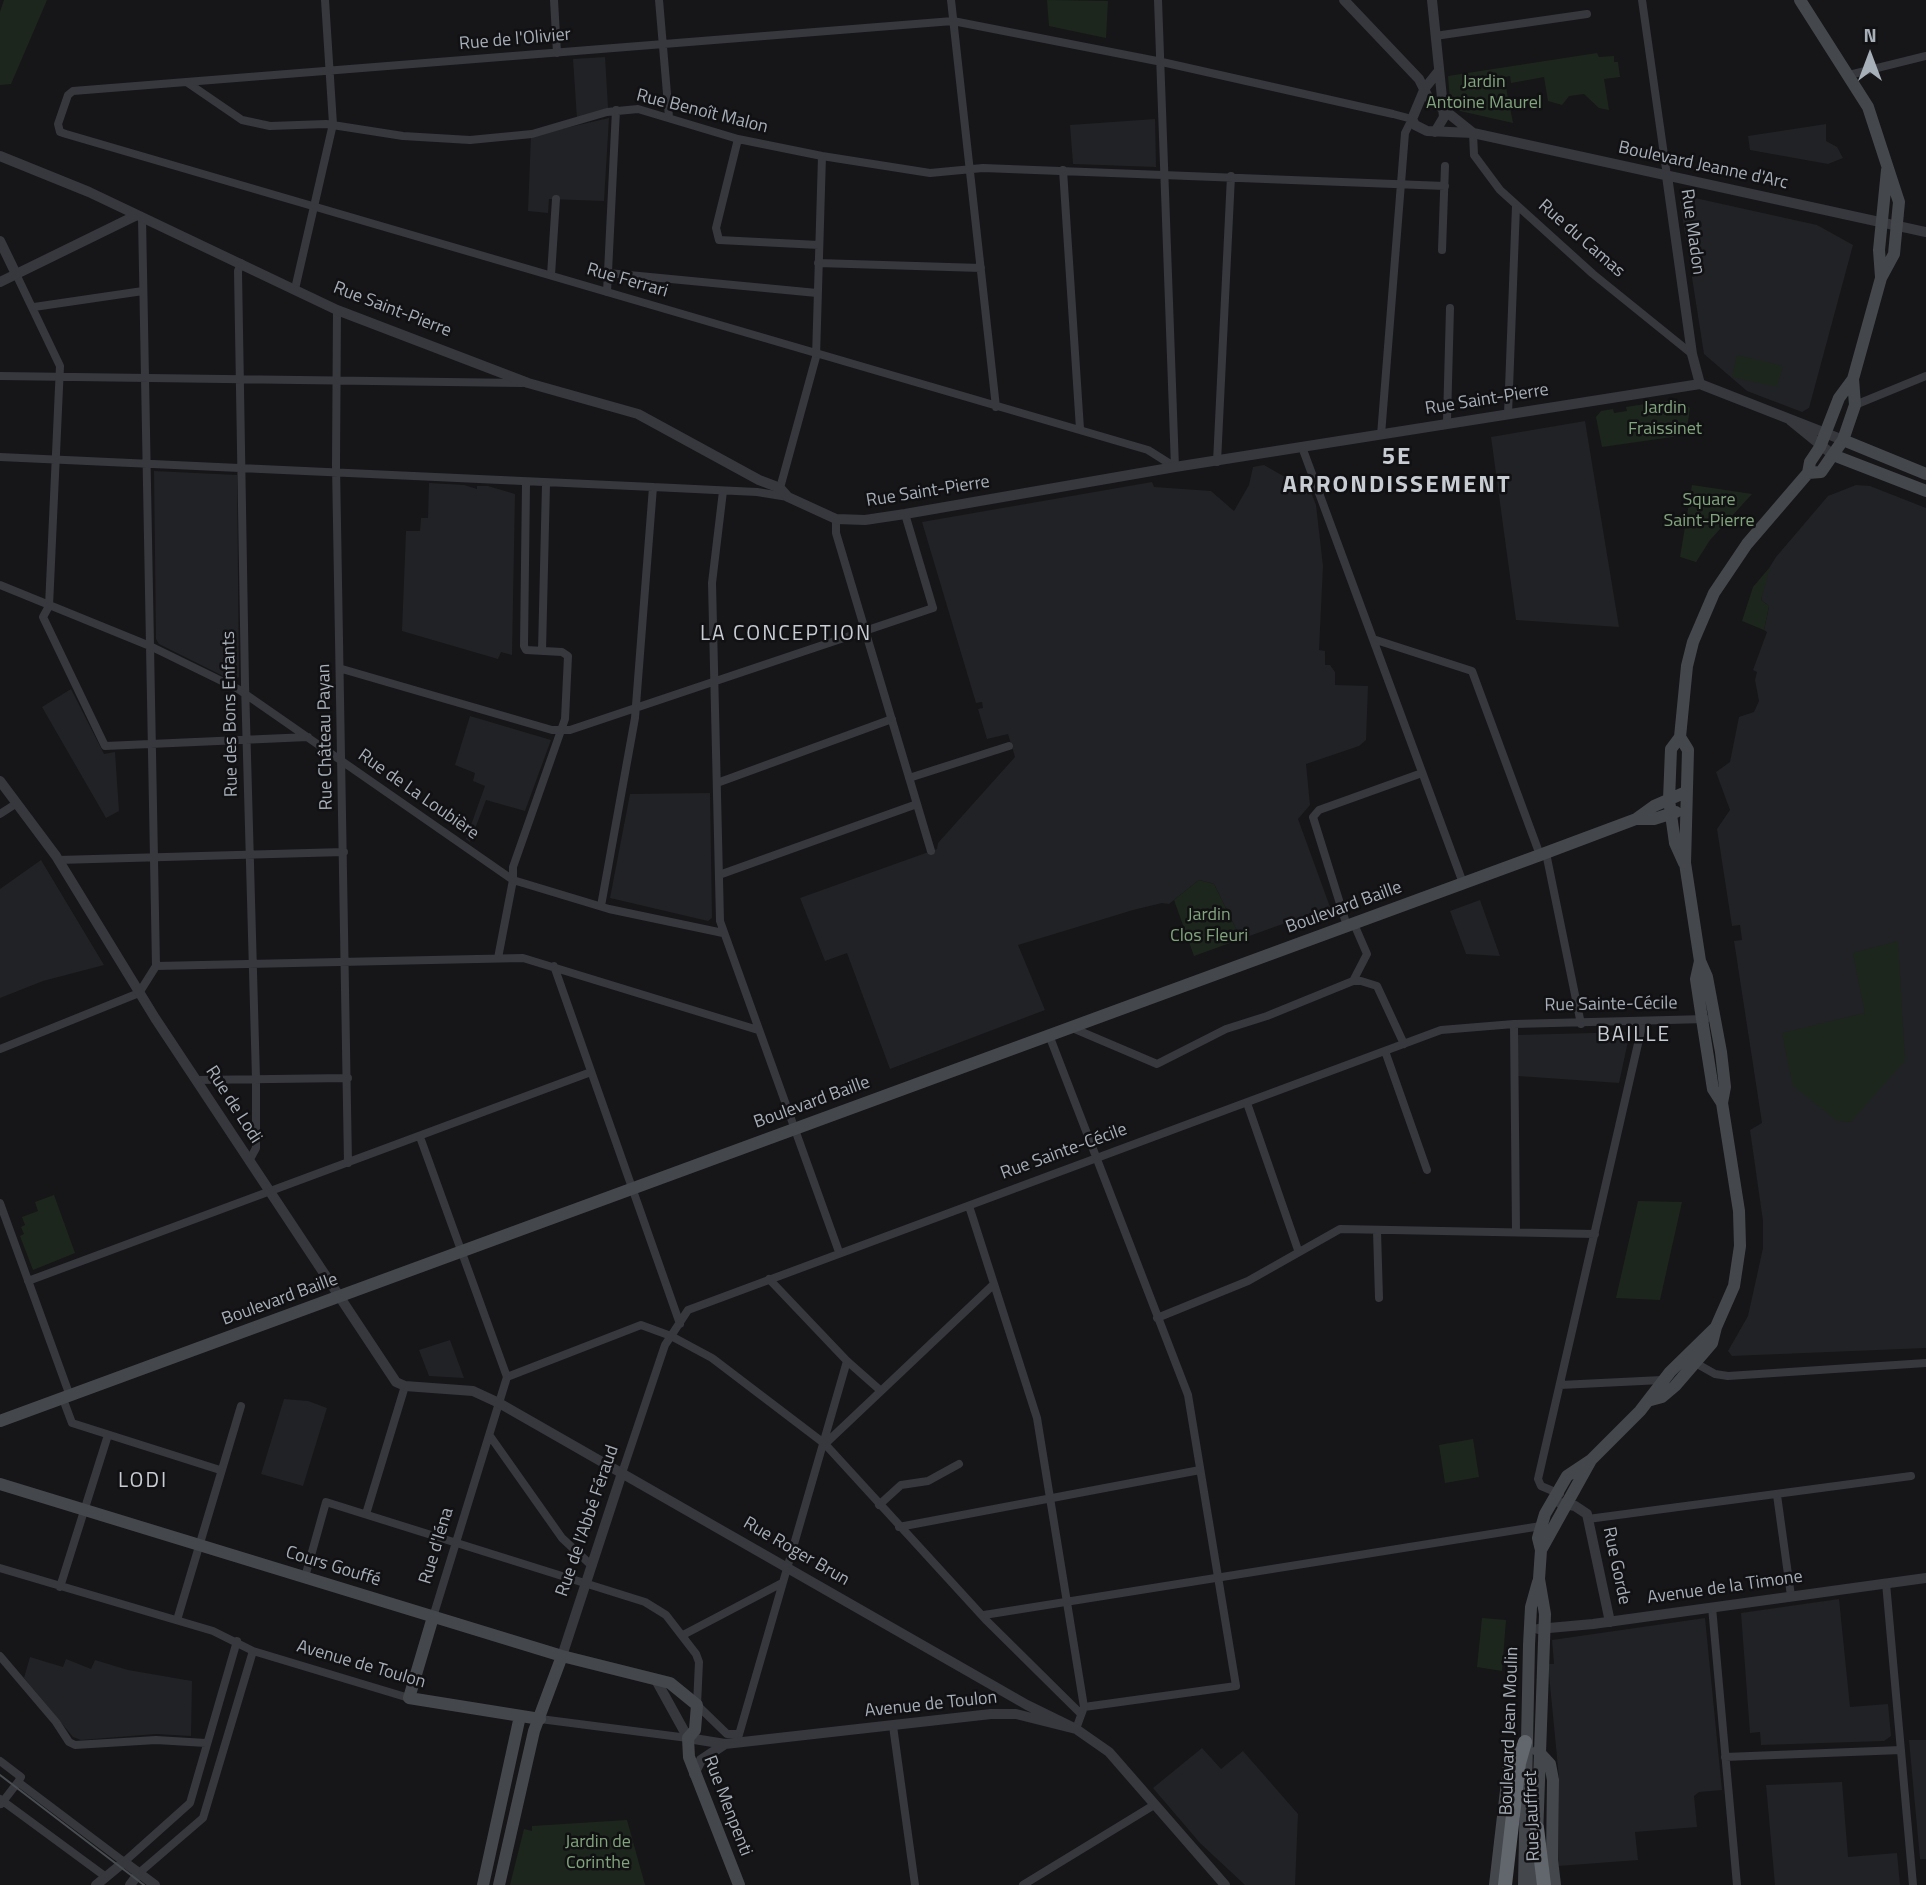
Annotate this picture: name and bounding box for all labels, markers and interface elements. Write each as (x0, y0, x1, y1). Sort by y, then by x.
text: N (1863, 20, 1877, 49)
north arrow (1835, 21, 1905, 91)
street label: Rue de l'Olivier (458, 24, 572, 56)
park label: Jardin Antoine Maurel (1426, 72, 1542, 114)
street label: Rue Benoît Malon (634, 85, 770, 139)
street label: Boulevard Jeanne d'Arc (1616, 137, 1790, 195)
street label: Rue Madon (1675, 188, 1709, 276)
street label: Rue du Camas (1533, 195, 1629, 283)
street label: Rue Ferrari (584, 259, 670, 303)
street label: Rue Saint-Pierre (330, 278, 454, 342)
street label: Rue Saint-Pierre (1424, 380, 1550, 420)
park label: Jardin Fraissinet (1628, 398, 1702, 440)
district label: 5E ARRONDISSEMENT (1284, 444, 1510, 500)
street label: Rue Saint-Pierre (865, 472, 991, 512)
park label: Square Saint-Pierre (1663, 490, 1755, 532)
district label: LA CONCEPTION (702, 622, 870, 648)
street label: Rue des Bons Enfants (219, 631, 243, 797)
street label: Rue Château Payan (314, 663, 338, 811)
street label: Rue de La Loubière (353, 745, 483, 845)
street label: Boulevard Baille (1283, 877, 1405, 939)
park label: Jardin Clos Fleuri (1170, 905, 1248, 948)
street label: Rue Sainte-Cécile (1544, 993, 1678, 1017)
district label: BAILLE (1598, 1023, 1670, 1049)
street label: Rue de Lodi (200, 1062, 266, 1148)
street label: Boulevard Baille (751, 1072, 873, 1134)
street label: Rue Sainte-Cécile (998, 1119, 1130, 1185)
street label: Boulevard Baille (219, 1269, 341, 1331)
street label: Rue de l'Abbé Féraud (552, 1442, 624, 1600)
district label: LODI (118, 1469, 168, 1495)
street label: Rue d'Iéna (415, 1505, 459, 1587)
street label: Rue Roger Brun (739, 1513, 853, 1591)
street label: Rue Gorde (1597, 1525, 1635, 1607)
street label: Cours Gouffé (283, 1542, 383, 1592)
street label: Avenue de la Timone (1646, 1566, 1804, 1610)
street label: Avenue de Toulon (294, 1636, 428, 1694)
street label: Boulevard Jean Moulin (1496, 1646, 1524, 1816)
street label: Avenue de Toulon (864, 1687, 998, 1723)
street label: Rue Menpenti (698, 1753, 756, 1859)
street label: Rue Jauffret (1521, 1770, 1545, 1862)
park label: Jardin de Corinthe (565, 1832, 631, 1874)

